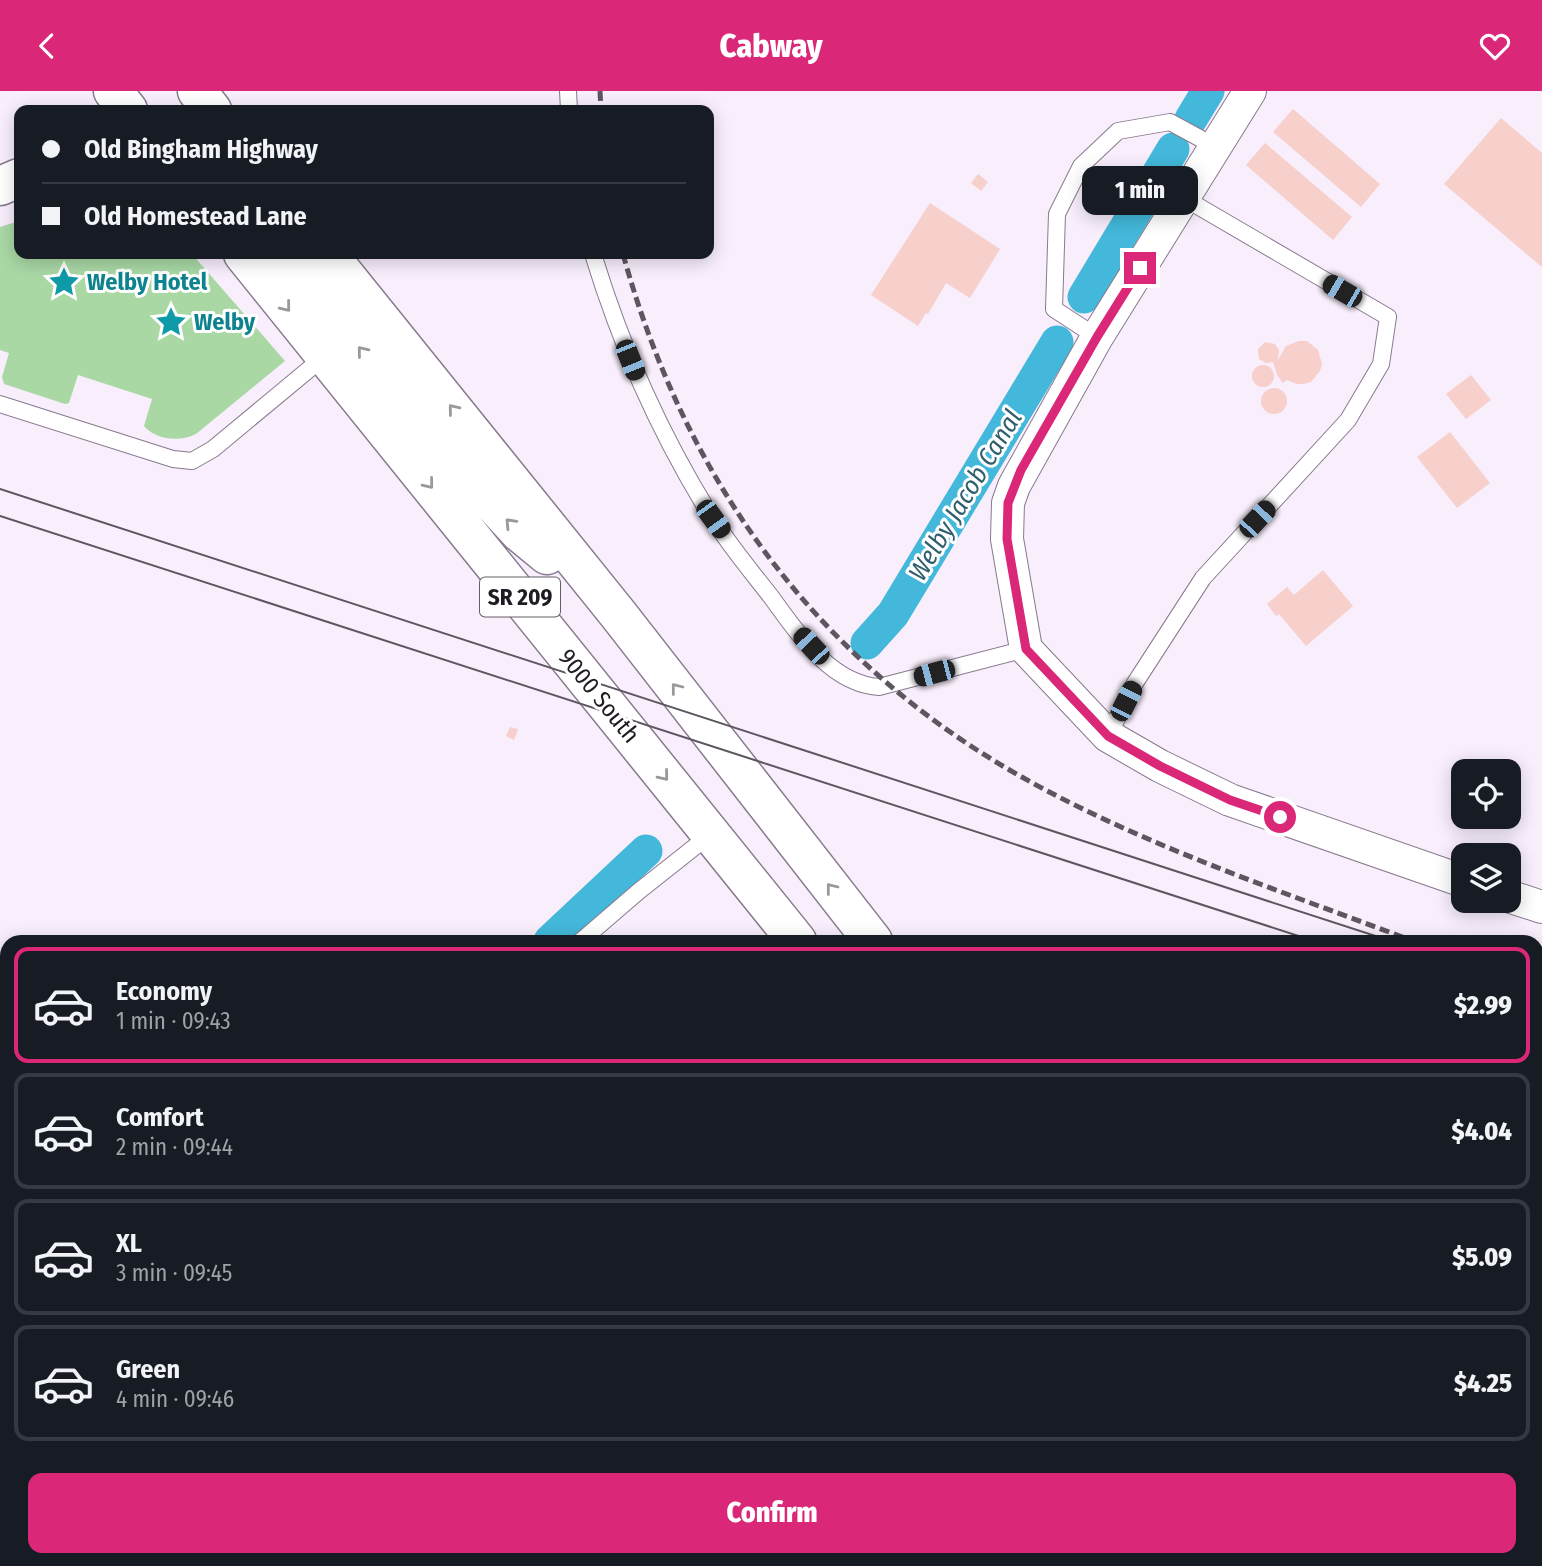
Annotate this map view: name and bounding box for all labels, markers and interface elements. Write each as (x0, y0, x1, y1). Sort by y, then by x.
icon: back (28, 27, 66, 65)
text: Cabway (720, 27, 822, 65)
icon: heart (1476, 27, 1514, 65)
text: Old Bingham Highway (84, 134, 318, 165)
callout: 1 min (1082, 167, 1198, 215)
text: 1 min (1115, 176, 1165, 204)
text: Old Homestead Lane (84, 201, 307, 232)
route end (1124, 252, 1156, 284)
place icon: Welby Hotel (47, 265, 81, 299)
place label: Welby Hotel (87, 268, 208, 296)
car (1319, 271, 1366, 311)
one-way arrow (278, 299, 290, 312)
place icon: Welby (154, 305, 188, 339)
place label: Welby (194, 308, 256, 336)
car (613, 337, 648, 383)
one-way arrow (357, 346, 370, 358)
one-way arrow (448, 404, 461, 416)
water label: Welby Jacob Canal (902, 404, 1029, 586)
one-way arrow (420, 477, 433, 489)
car (693, 496, 734, 542)
car (1235, 496, 1280, 542)
one-way arrow (506, 518, 519, 531)
road number: SR 209 (480, 577, 560, 617)
car (789, 623, 834, 669)
street label: 9000 South (553, 644, 645, 748)
car (911, 657, 958, 689)
car (1108, 678, 1145, 724)
one-way arrow (672, 684, 685, 696)
map controls (1451, 759, 1521, 913)
button: locate (1451, 759, 1521, 829)
one-way arrow (655, 768, 668, 780)
route start (1264, 801, 1296, 833)
button: layers (1451, 843, 1521, 913)
one-way arrow (826, 883, 839, 895)
icon: car (32, 974, 95, 1037)
text: Economy (116, 976, 212, 1007)
text: $2.99 (1454, 990, 1512, 1021)
text: 1 min · 09:43 (116, 1007, 231, 1035)
icon: car (32, 1100, 95, 1163)
text: Comfort (116, 1102, 204, 1133)
text: $4.04 (1452, 1116, 1512, 1147)
text: 2 min · 09:44 (116, 1133, 233, 1161)
icon: car (32, 1226, 95, 1289)
text: XL (116, 1228, 142, 1259)
text: $5.09 (1452, 1242, 1512, 1273)
text: 3 min · 09:45 (116, 1259, 232, 1287)
icon: car (32, 1352, 95, 1415)
text: Green (116, 1354, 180, 1385)
text: $4.25 (1454, 1368, 1512, 1399)
text: 4 min · 09:46 (116, 1385, 234, 1413)
button: Confirm (28, 1473, 1516, 1553)

